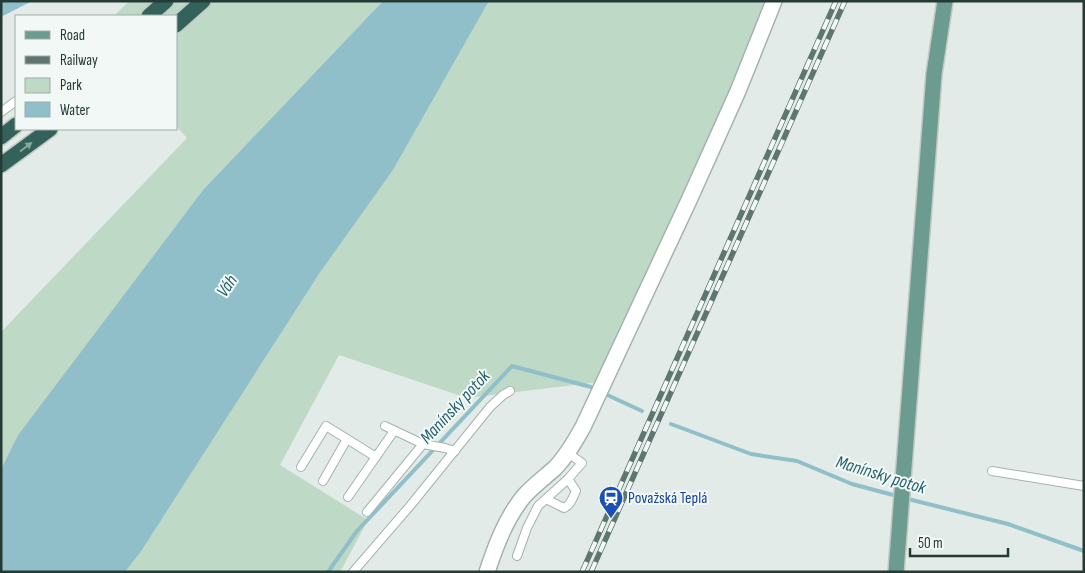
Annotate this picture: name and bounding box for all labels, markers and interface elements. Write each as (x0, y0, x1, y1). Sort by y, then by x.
legend (15, 15, 178, 130)
text: Road (60, 26, 85, 45)
text: Railway (60, 51, 98, 70)
text: Park (60, 76, 82, 95)
text: Water (60, 101, 91, 120)
one-way arrow (19, 142, 33, 152)
water label: Váh (212, 271, 242, 301)
water label: Manínsky potok (416, 365, 495, 448)
water label: Manínsky potok (834, 451, 930, 499)
station icon: Považská Teplá (598, 485, 624, 519)
place label: Považská Teplá (628, 489, 707, 508)
scale bar (910, 526, 1008, 558)
text: 50 m (918, 534, 943, 553)

